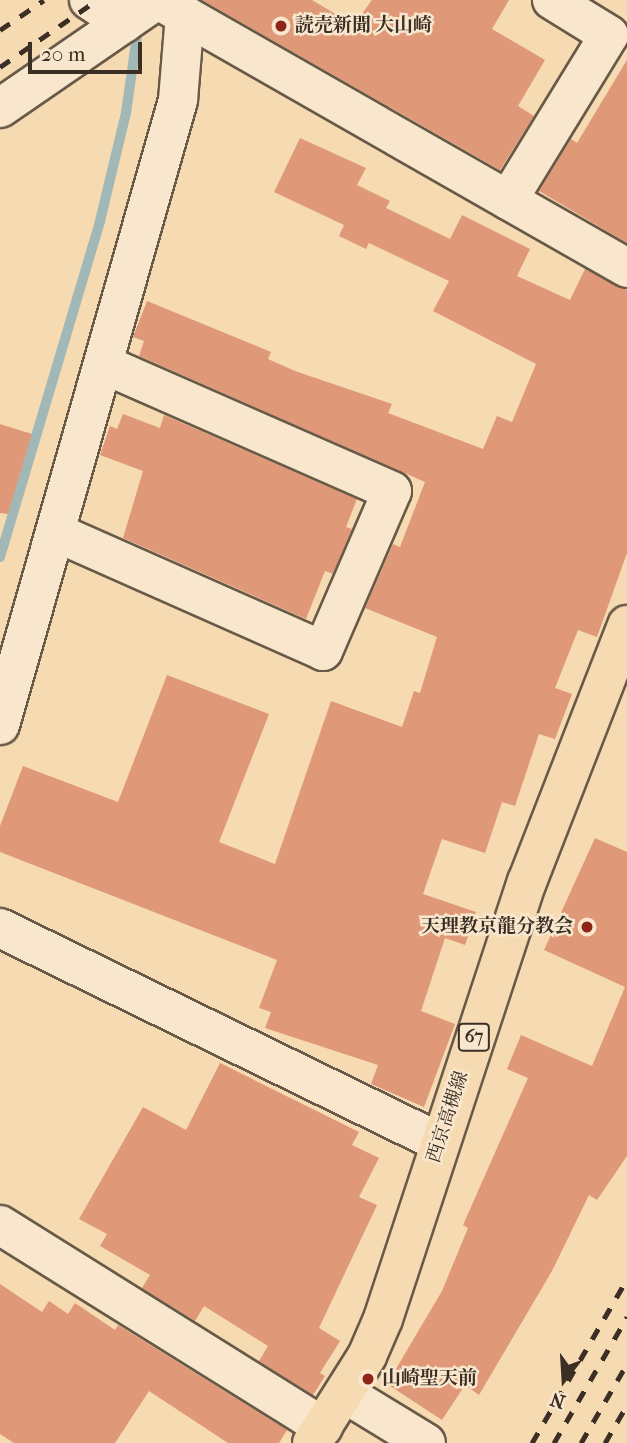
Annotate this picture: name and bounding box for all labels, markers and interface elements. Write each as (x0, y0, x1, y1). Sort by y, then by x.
place label: 読売新聞 大山崎 (295, 15, 432, 37)
marker: 読売新聞 大山崎 (273, 18, 289, 34)
scale bar (32, 28, 145, 72)
text: 20 m (41, 42, 85, 66)
place label: 天理教京龍分教会 (421, 916, 573, 938)
marker: 天理教京龍分教会 (579, 919, 595, 935)
road number: 67 (456, 1022, 491, 1052)
street label: 西京高槻線 (422, 1068, 474, 1166)
north arrow (529, 1345, 599, 1415)
place label: 山崎聖天前 (382, 1368, 477, 1390)
marker: 山崎聖天前 (360, 1371, 376, 1387)
text: N (548, 1387, 568, 1413)

